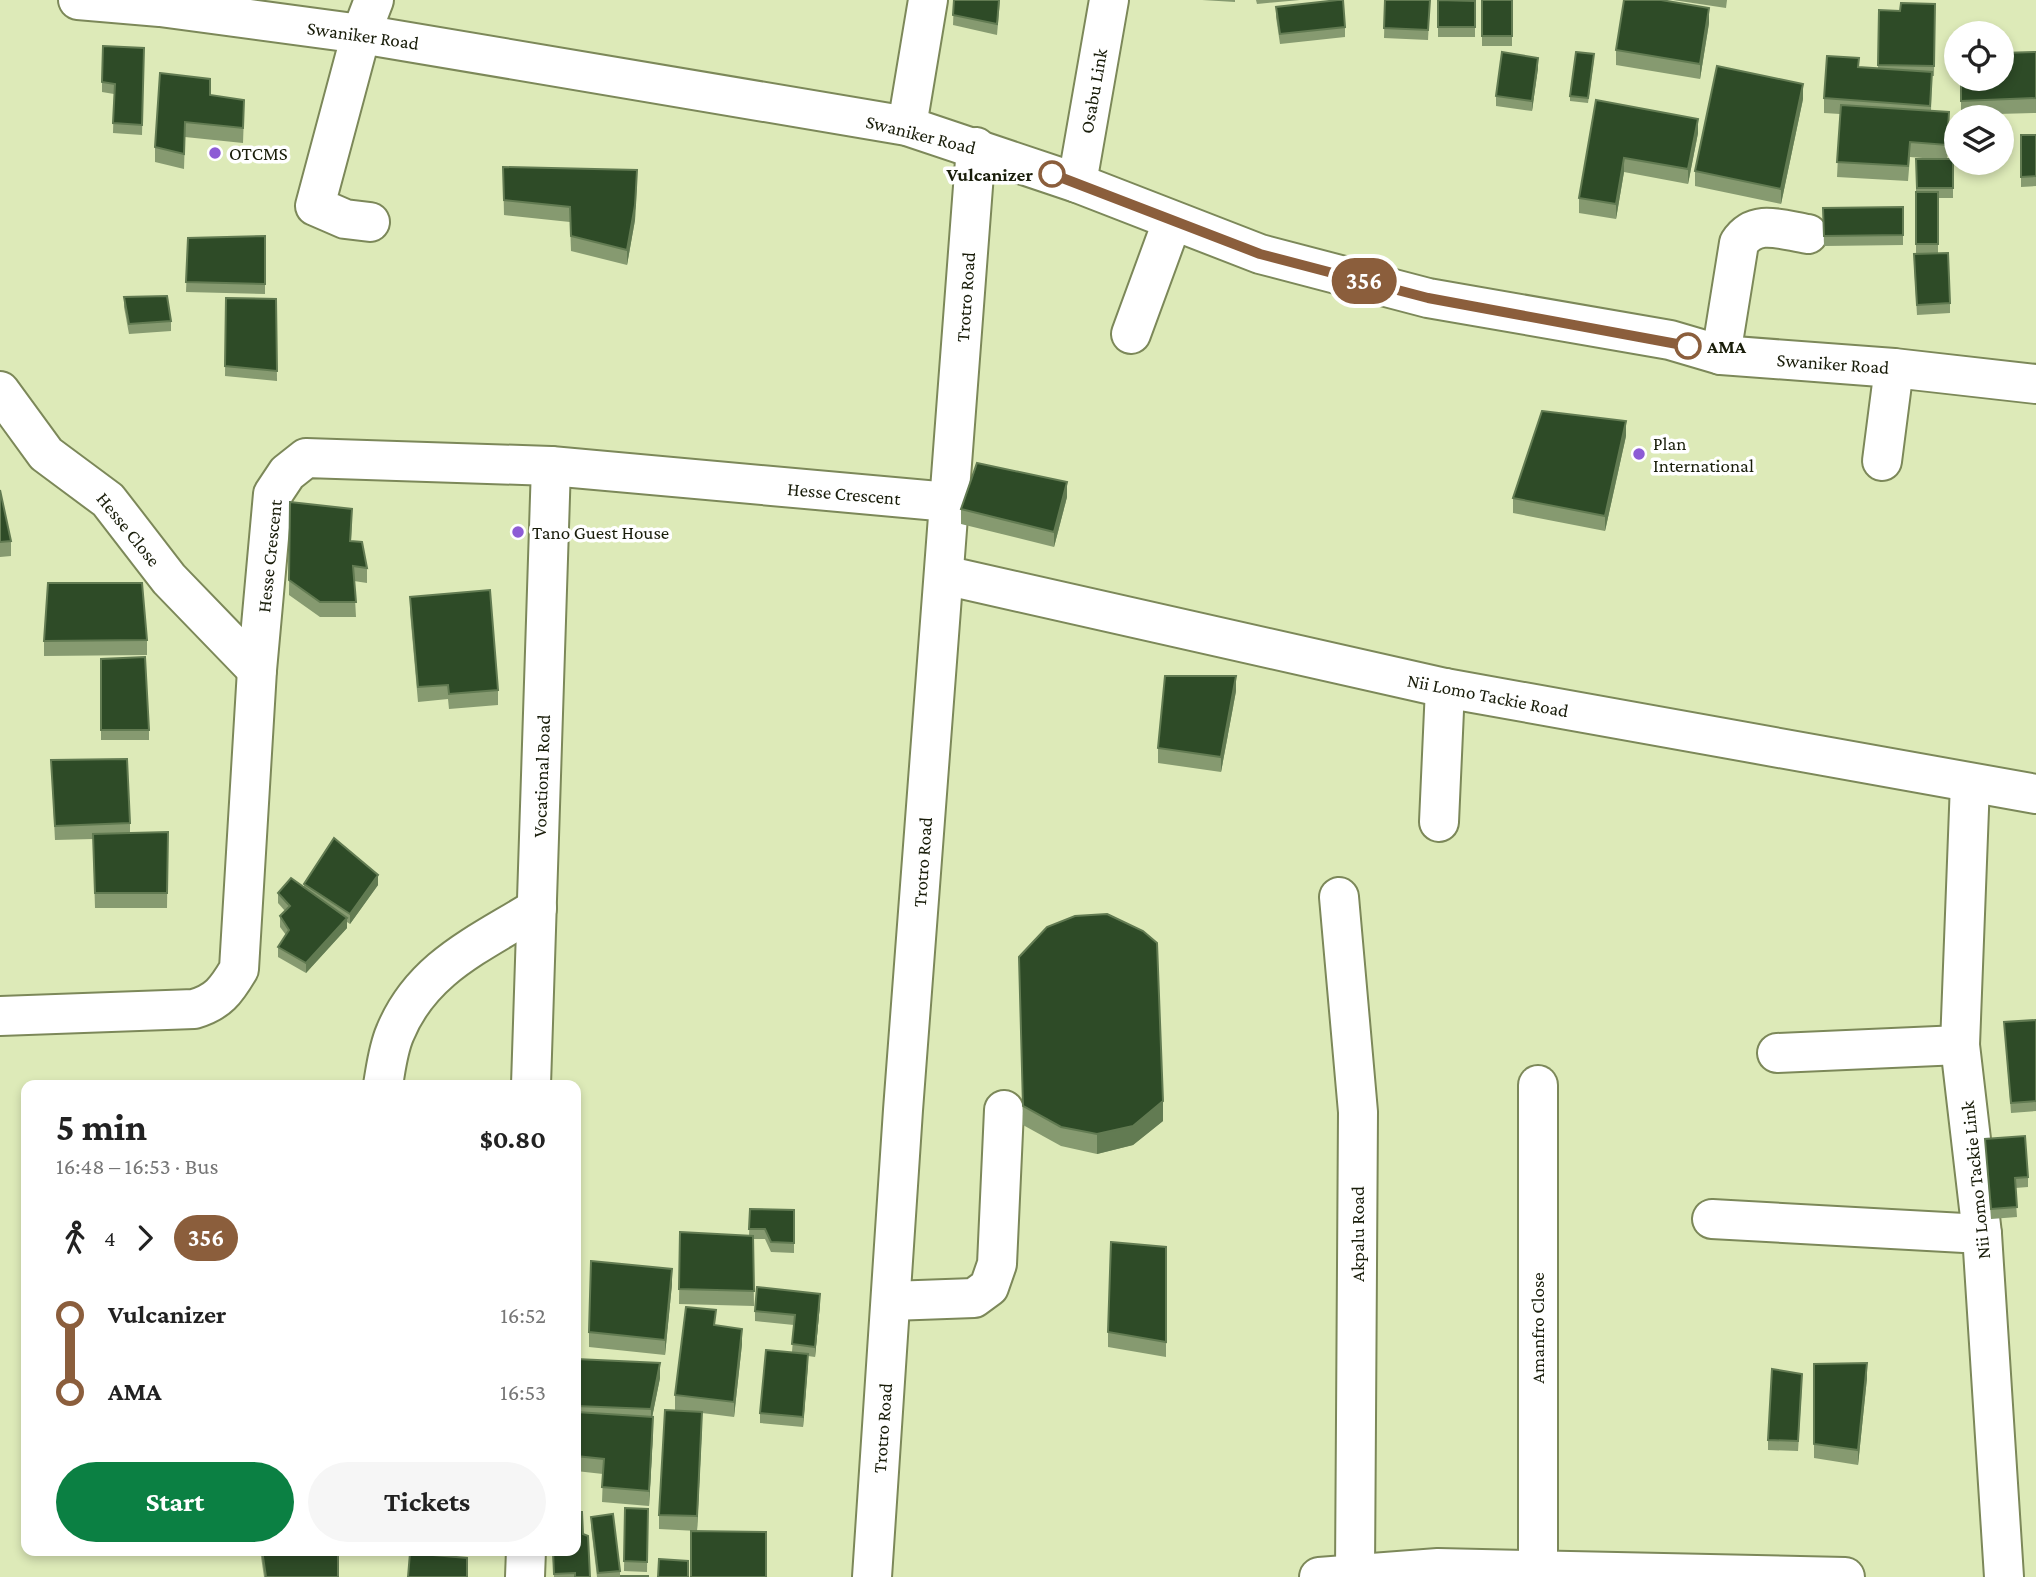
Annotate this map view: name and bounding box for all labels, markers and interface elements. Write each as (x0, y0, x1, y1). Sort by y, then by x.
street label: Swaniker Road (306, 17, 420, 54)
map controls (1944, 21, 2014, 175)
button: locate (1944, 21, 2014, 91)
street label: Osabu Link (1076, 46, 1111, 135)
button: layers (1944, 105, 2014, 175)
street label: Swaniker Road (864, 111, 978, 158)
place label: OTCMS (229, 143, 288, 164)
marker: OTCMS (207, 145, 223, 161)
marker: Vulcanizer (1039, 161, 1065, 187)
place label: Vulcanizer (945, 164, 1033, 185)
street label: Trotro Road (952, 251, 979, 343)
line badge: 356 (1324, 258, 1404, 304)
text: 356 (1346, 267, 1382, 294)
marker: AMA (1675, 333, 1701, 359)
place label: AMA (1706, 336, 1747, 357)
street label: Swaniker Road (1776, 349, 1890, 378)
place label: Plan International (1653, 433, 1754, 476)
marker: Plan International (1631, 446, 1647, 462)
street label: Hesse Crescent (786, 478, 902, 509)
street label: Hesse Close (92, 488, 165, 571)
street label: Hesse Crescent (253, 498, 286, 614)
place label: Tano Guest House (532, 522, 669, 543)
marker: Tano Guest House (510, 524, 526, 540)
street label: Nii Lomo Tackie Road (1405, 670, 1570, 721)
street label: Vocational Road (529, 714, 554, 838)
street label: Trotro Road (909, 816, 936, 908)
street label: Nii Lomo Tackie Link (1957, 1099, 1994, 1260)
text: 5 min (56, 1106, 147, 1148)
text: $0.80 (480, 1125, 546, 1154)
text: 16:48 – 16:53 · Bus (56, 1153, 219, 1179)
street label: Akpalu Road (1347, 1186, 1368, 1282)
icon: walk (56, 1219, 94, 1257)
icon: forward (126, 1219, 164, 1257)
text: 356 (188, 1224, 224, 1251)
text: 4 (104, 1225, 116, 1251)
street label: Amanfro Close (1527, 1272, 1548, 1384)
text: Vulcanizer (108, 1300, 227, 1329)
text: 16:52 (500, 1302, 546, 1328)
text: AMA (108, 1377, 162, 1406)
text: 16:53 (500, 1379, 546, 1405)
street label: Trotro Road (869, 1382, 896, 1474)
button: Start (56, 1462, 294, 1542)
button: Tickets (308, 1462, 546, 1542)

